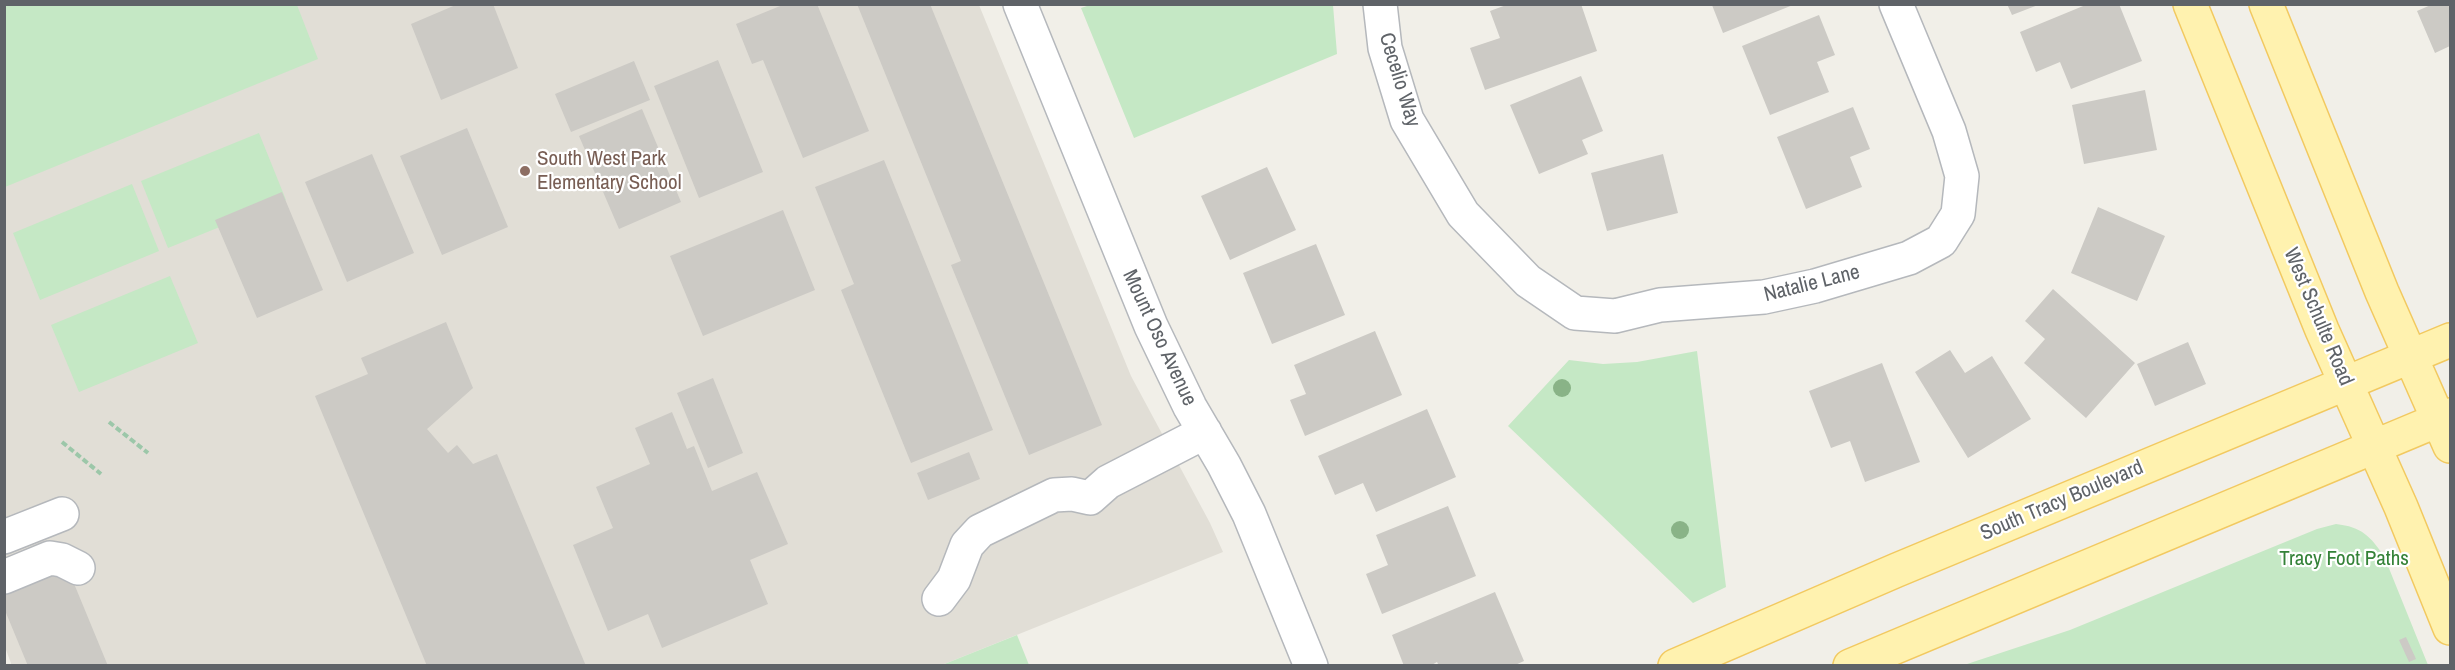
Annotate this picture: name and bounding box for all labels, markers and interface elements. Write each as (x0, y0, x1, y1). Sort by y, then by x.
street label: Cecelio Way (1373, 30, 1425, 130)
place label: South West Park Elementary School (537, 146, 682, 196)
marker: South West Park Elementary School (518, 164, 532, 178)
street label: West Schulte Road (2278, 244, 2358, 390)
street label: Natalie Lane (1762, 260, 1862, 308)
street label: Mount Oso Avenue (1116, 266, 1202, 410)
street label: South Tracy Boulevard (1977, 455, 2147, 547)
park label: Tracy Foot Paths (2279, 546, 2409, 572)

